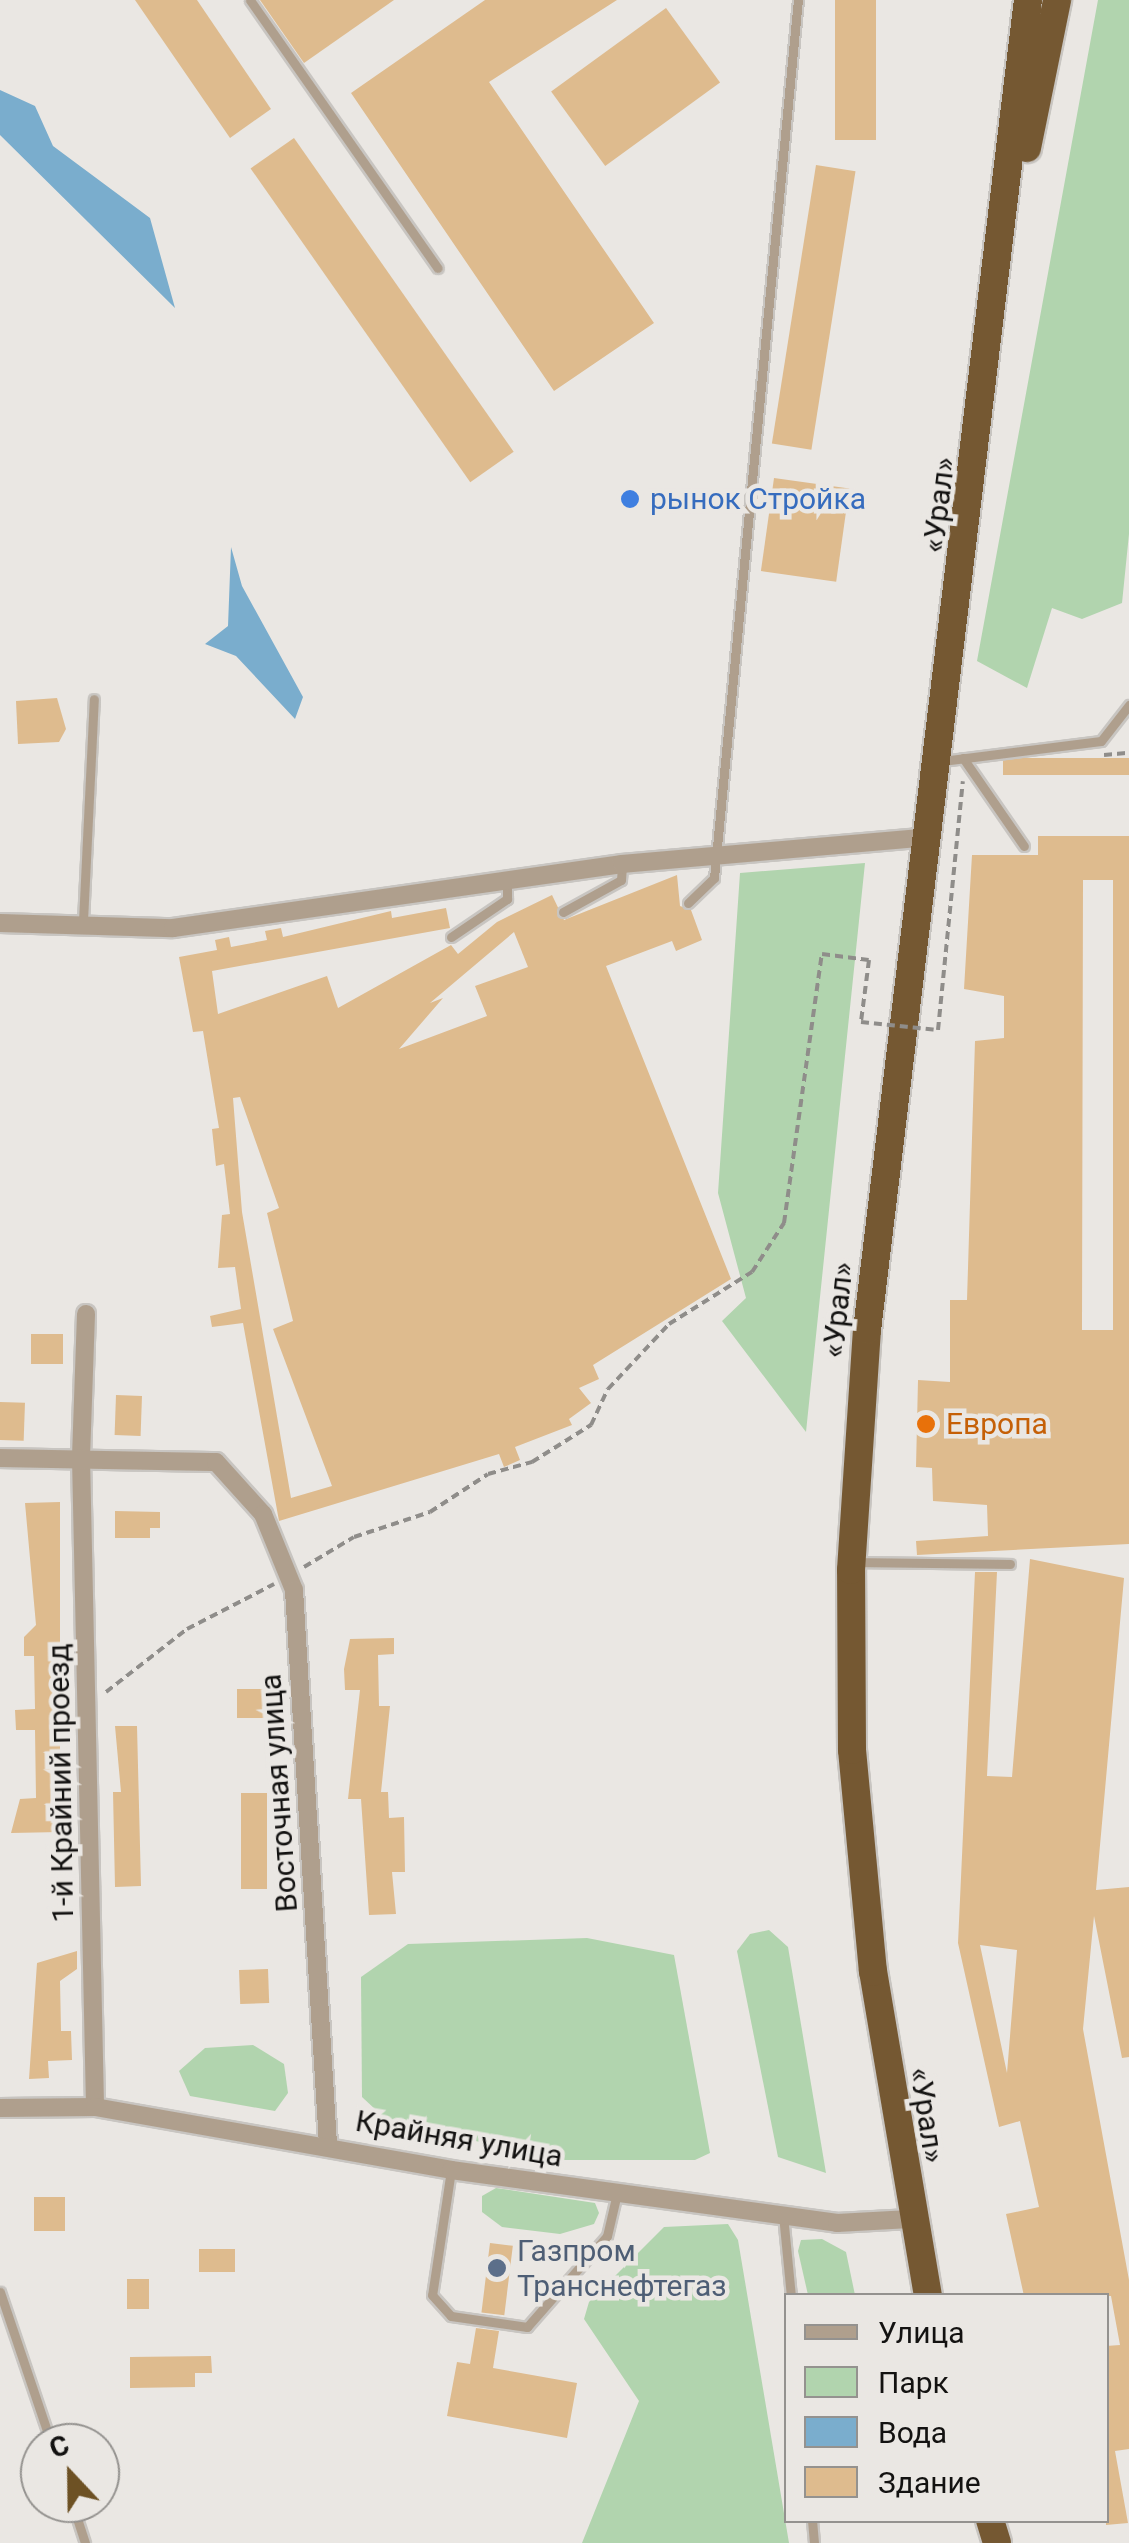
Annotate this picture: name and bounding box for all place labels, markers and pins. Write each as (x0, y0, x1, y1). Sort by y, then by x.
place label: рынок Стройка (650, 481, 866, 517)
marker: рынок Стройка (619, 488, 641, 510)
place label: Европа (946, 1406, 1048, 1442)
marker: Европа (915, 1413, 937, 1435)
place label: Газпром Транснефтегаз (517, 2233, 727, 2304)
marker: Газпром Транснефтегаз (486, 2257, 508, 2279)

